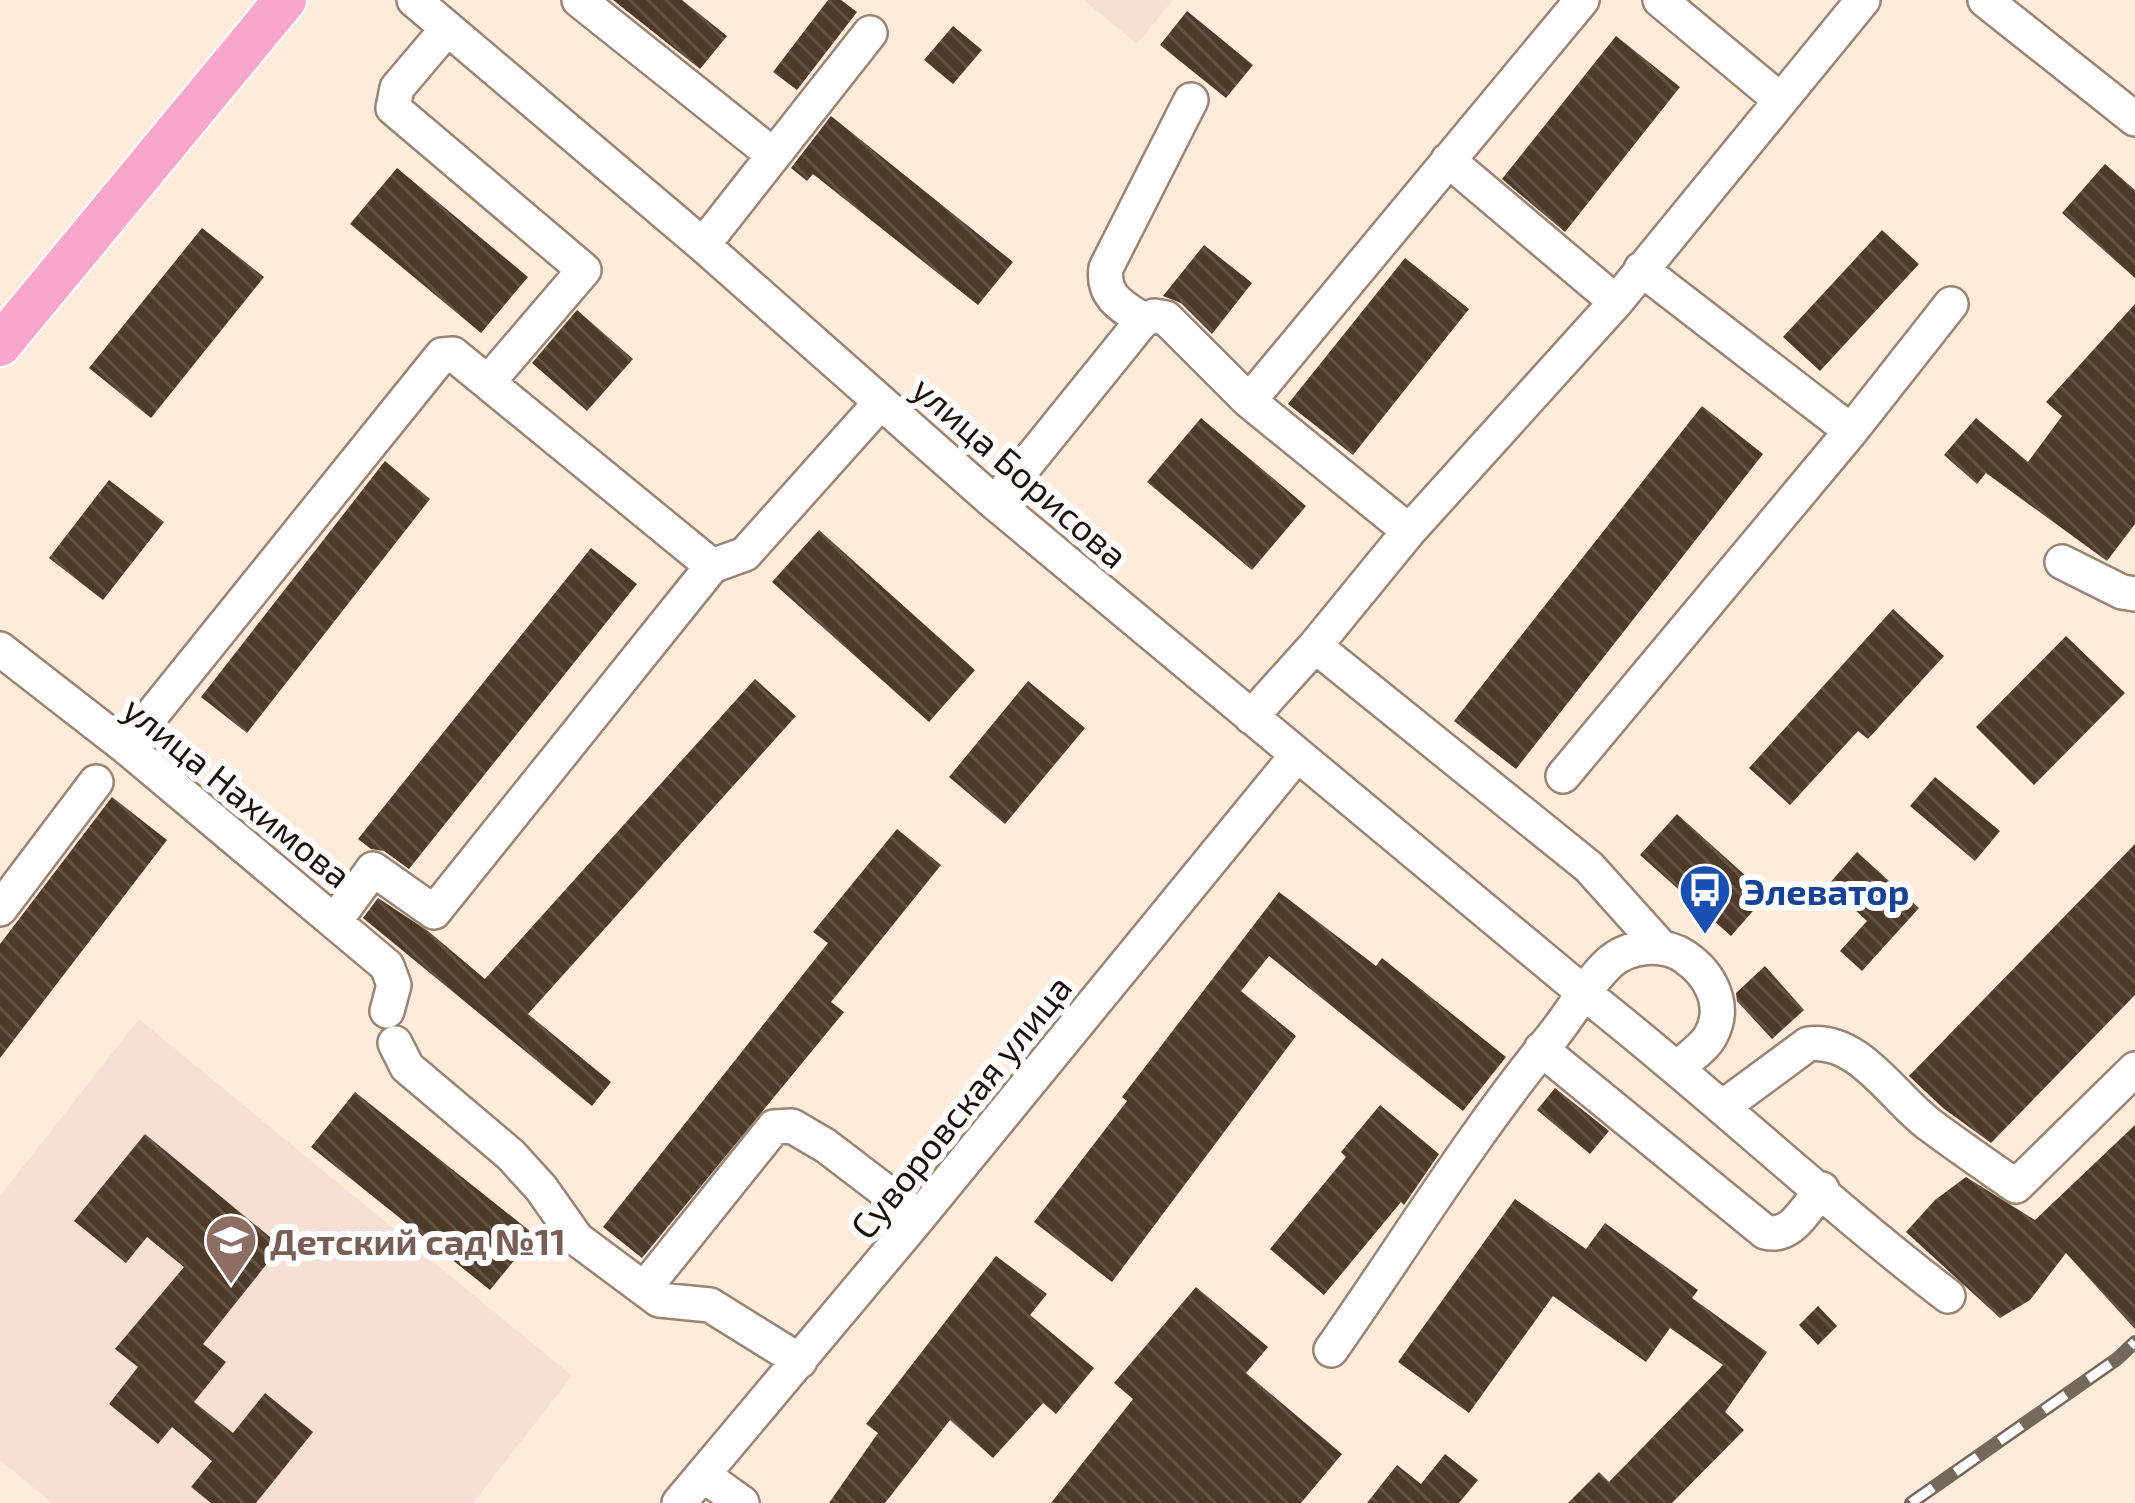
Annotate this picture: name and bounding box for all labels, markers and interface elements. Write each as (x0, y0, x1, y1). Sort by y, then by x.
street label: улица Борисова (904, 366, 1137, 577)
street label: улица Нахимова (115, 686, 360, 897)
bus stop icon: Элеватор (1677, 862, 1733, 936)
place label: Элеватор (1744, 869, 1909, 912)
street label: Суворовская улица (841, 966, 1080, 1247)
school or university icon: Детский сад №11 (203, 1212, 259, 1286)
place label: Детский сад №11 (270, 1219, 566, 1262)

